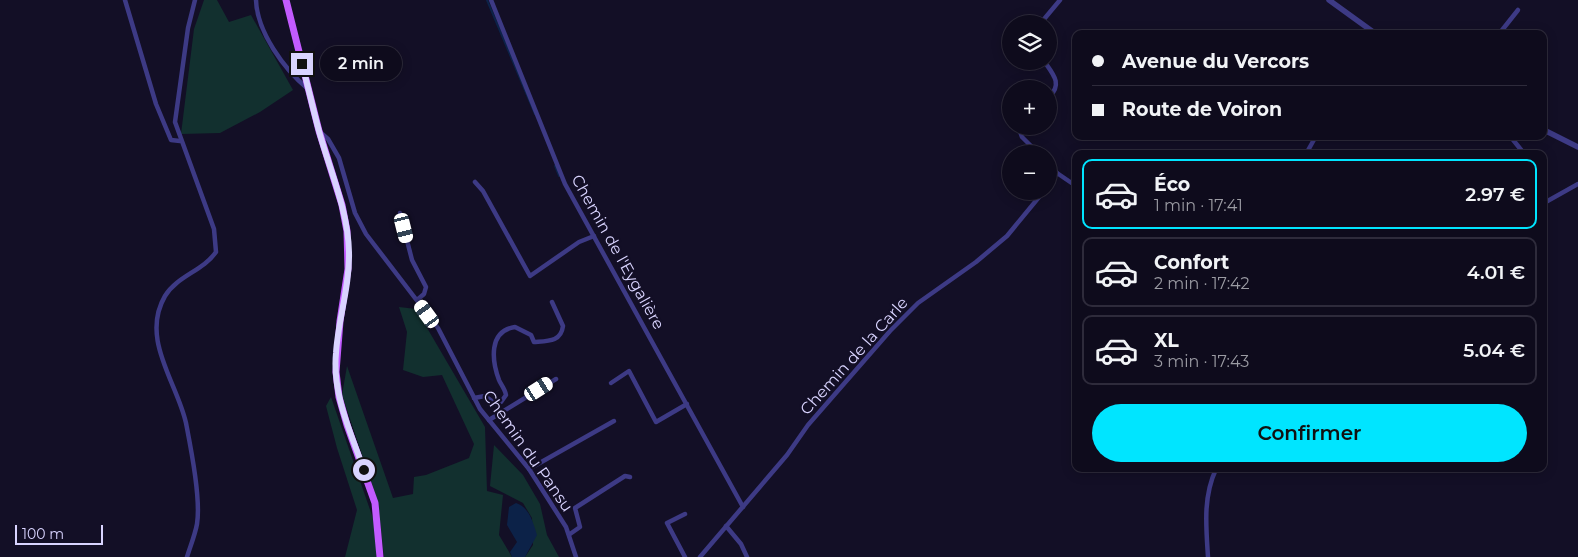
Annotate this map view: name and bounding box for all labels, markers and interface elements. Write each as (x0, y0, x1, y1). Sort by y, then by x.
map controls (1002, 15, 1057, 200)
button: layers (1002, 15, 1057, 70)
callout: 2 min (320, 46, 402, 82)
text: Avenue du Vercors (1122, 50, 1309, 73)
route end (291, 53, 313, 75)
text: 2 min (338, 54, 384, 73)
button: + (1002, 80, 1057, 135)
text: Route de Voiron (1122, 98, 1282, 121)
button: − (1002, 145, 1057, 200)
street label: Chemin de l'Eygalière (568, 171, 668, 333)
icon: car (1094, 172, 1139, 217)
text: Éco (1154, 173, 1190, 196)
text: 2.97 € (1465, 183, 1525, 206)
text: 1 min · 17:41 (1154, 196, 1243, 215)
car (393, 212, 414, 244)
icon: car (1094, 250, 1139, 295)
text: Confort (1154, 251, 1229, 274)
text: 4.01 € (1467, 261, 1525, 284)
text: 2 min · 17:42 (1154, 274, 1250, 293)
street label: Chemin de la Carle (796, 293, 912, 419)
car (412, 297, 441, 331)
icon: car (1094, 328, 1139, 373)
text: XL (1154, 329, 1179, 352)
text: 5.04 € (1463, 339, 1525, 362)
text: 3 min · 17:43 (1154, 352, 1249, 371)
car (522, 375, 555, 403)
street label: Chemin du Pansu (479, 387, 577, 515)
button: Confirmer (1092, 404, 1527, 462)
route start (353, 459, 375, 481)
scale bar (15, 522, 102, 545)
text: 100 m (22, 525, 64, 543)

